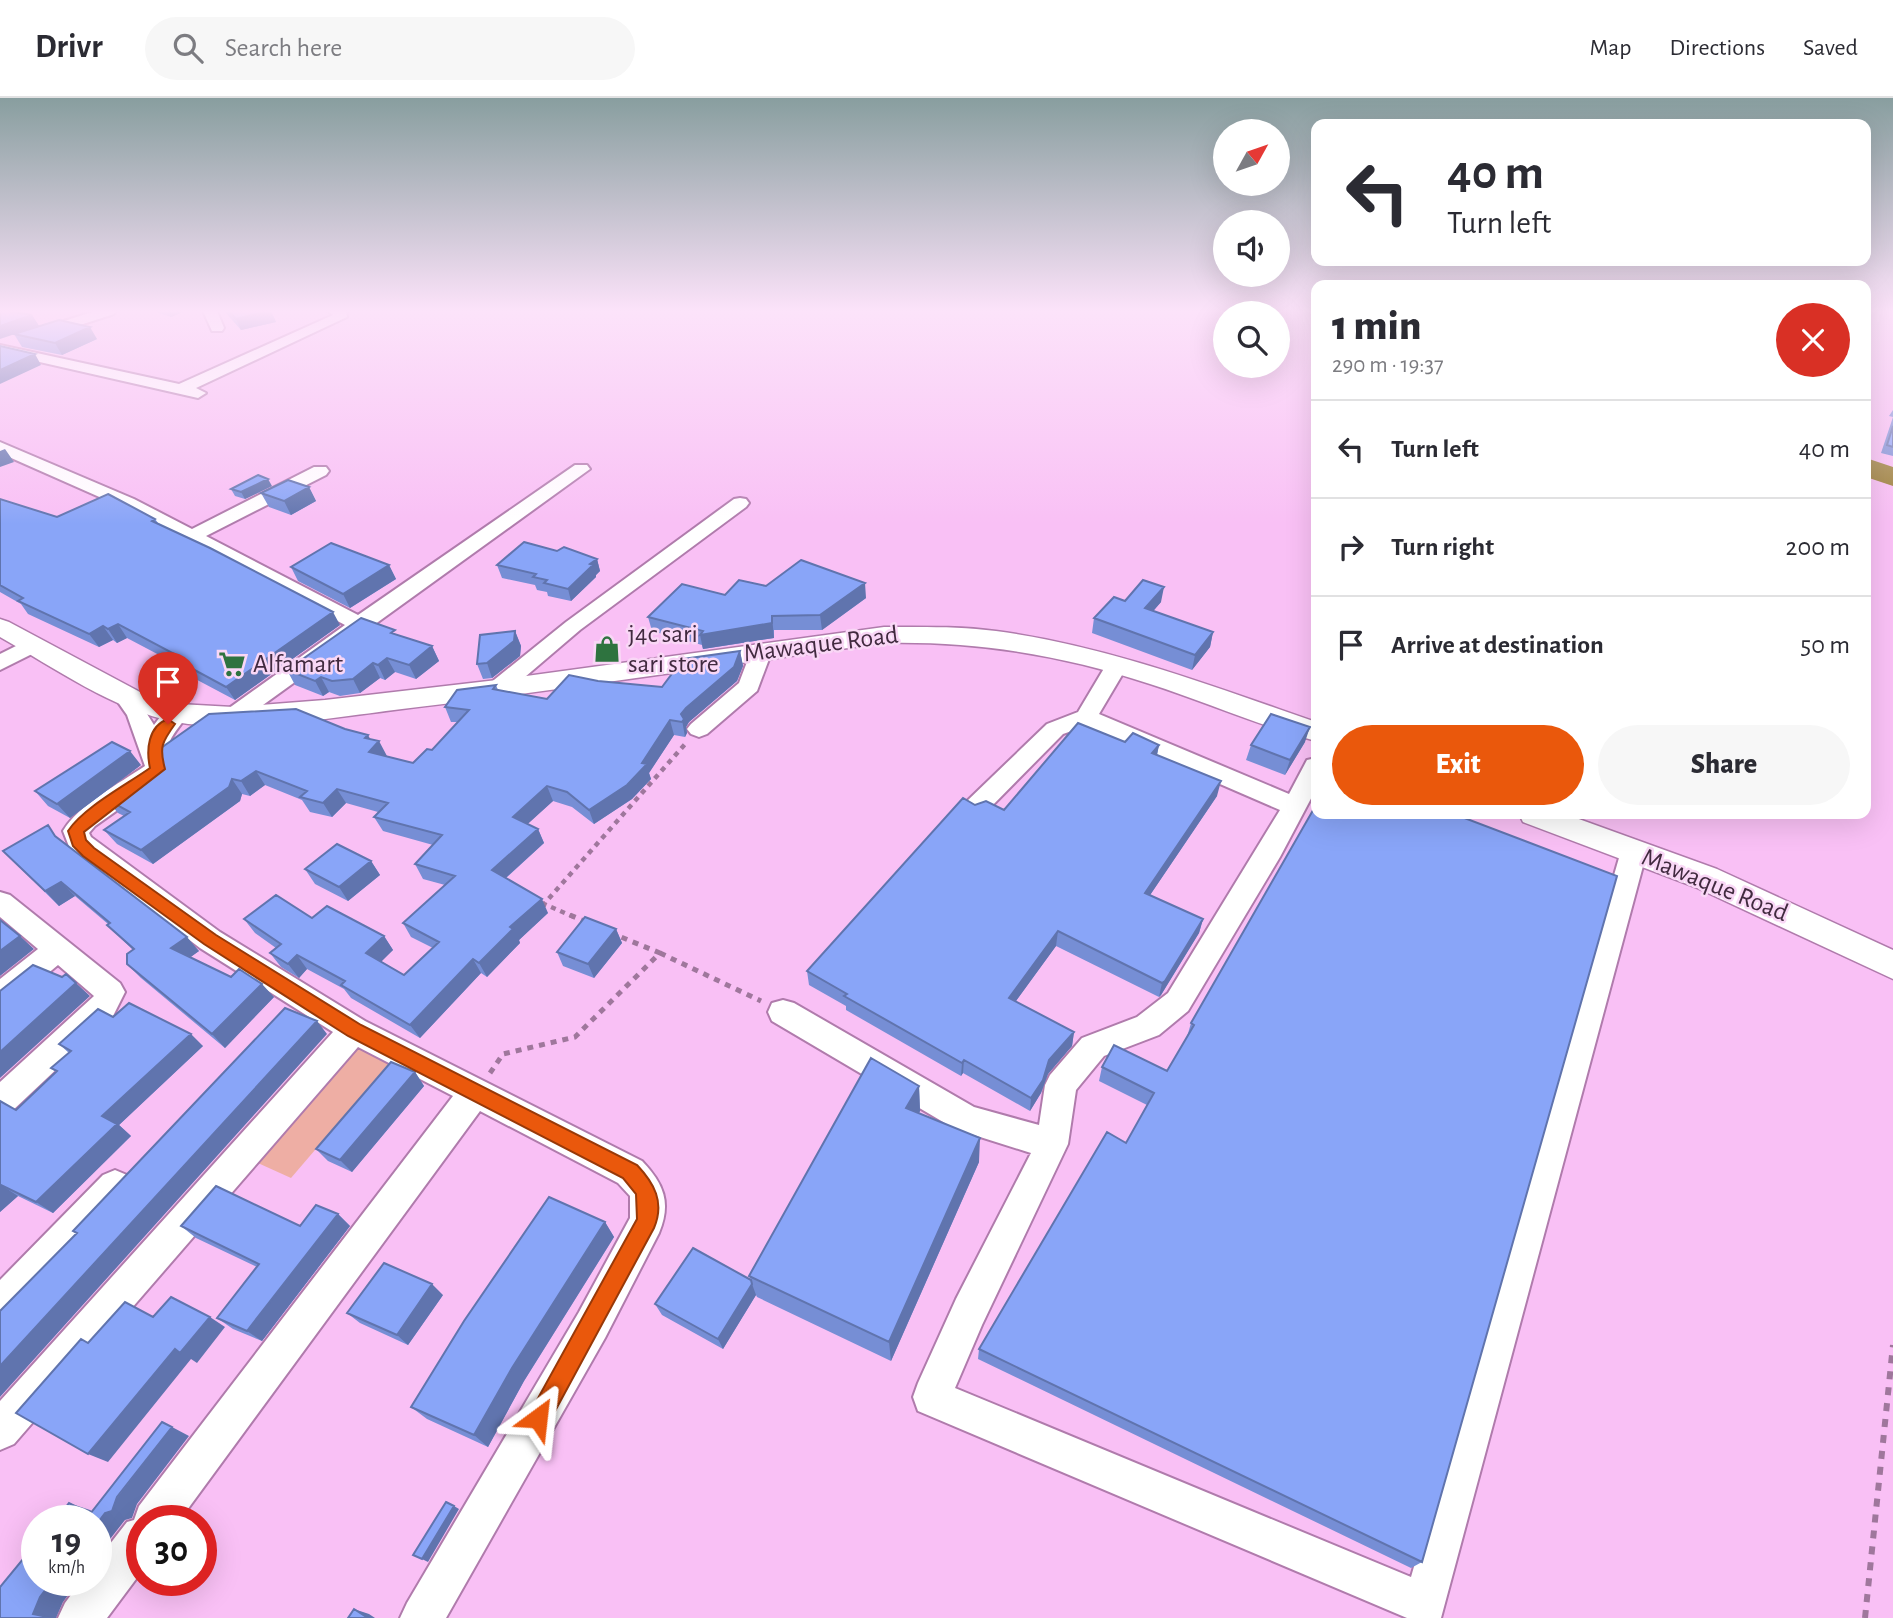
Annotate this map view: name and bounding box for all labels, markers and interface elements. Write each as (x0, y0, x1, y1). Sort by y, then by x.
search box (145, 17, 635, 80)
icon: search (169, 29, 207, 67)
text: Drivr (35, 31, 103, 64)
text: Search here (225, 35, 342, 61)
text: Map (1589, 36, 1631, 60)
text: Directions (1669, 36, 1765, 60)
text: Saved (1803, 36, 1858, 60)
north arrow (1213, 119, 1290, 196)
map controls (1213, 119, 1290, 378)
icon: left (1332, 147, 1423, 238)
text: 40 m (1447, 149, 1544, 198)
text: Turn left (1447, 207, 1551, 239)
button: sound (1213, 210, 1290, 287)
button: search (1213, 301, 1290, 378)
button: close (1776, 303, 1850, 377)
text: 1 min (1332, 305, 1421, 347)
text: 290 m · 19:37 (1332, 354, 1444, 377)
icon: left (1332, 430, 1370, 468)
text: Turn left (1391, 436, 1479, 462)
text: 40 m (1799, 436, 1850, 462)
icon: right (1332, 528, 1370, 566)
text: Turn right (1391, 534, 1494, 560)
text: 200 m (1786, 534, 1850, 560)
place label: j4c sari sari store (628, 621, 719, 677)
street label: Mawaque Road (742, 622, 900, 666)
icon: arrive (1332, 626, 1370, 664)
text: Arrive at destination (1391, 632, 1604, 658)
text: 50 m (1800, 632, 1850, 658)
shop icon: j4c sari sari store (592, 634, 622, 664)
supermarket icon: Alfamart (217, 649, 247, 679)
place label: Alfamart (253, 651, 343, 677)
pin (138, 652, 198, 724)
icon: arrive (149, 663, 187, 701)
button: Exit (1332, 725, 1584, 805)
button: Share (1598, 725, 1850, 805)
street label: Mawaque Road (1638, 844, 1792, 926)
position arrow (501, 1381, 575, 1455)
speed limit sign: 30 (126, 1505, 217, 1596)
text: 19 (52, 1524, 81, 1559)
text: km/h (48, 1559, 85, 1577)

